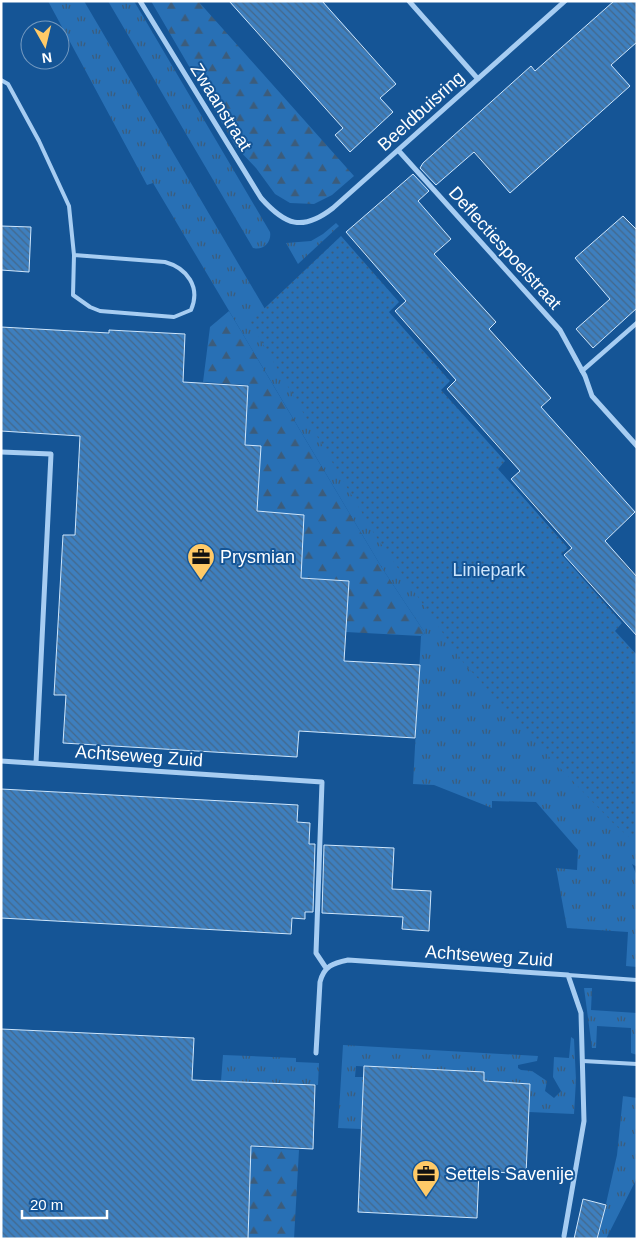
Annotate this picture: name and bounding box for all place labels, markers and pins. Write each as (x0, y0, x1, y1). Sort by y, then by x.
office icon: Prysmian (186, 542, 216, 581)
place label: Prysmian (220, 547, 295, 567)
office icon: Settels Savenije (411, 1159, 441, 1198)
place label: Settels Savenije (445, 1164, 574, 1184)

